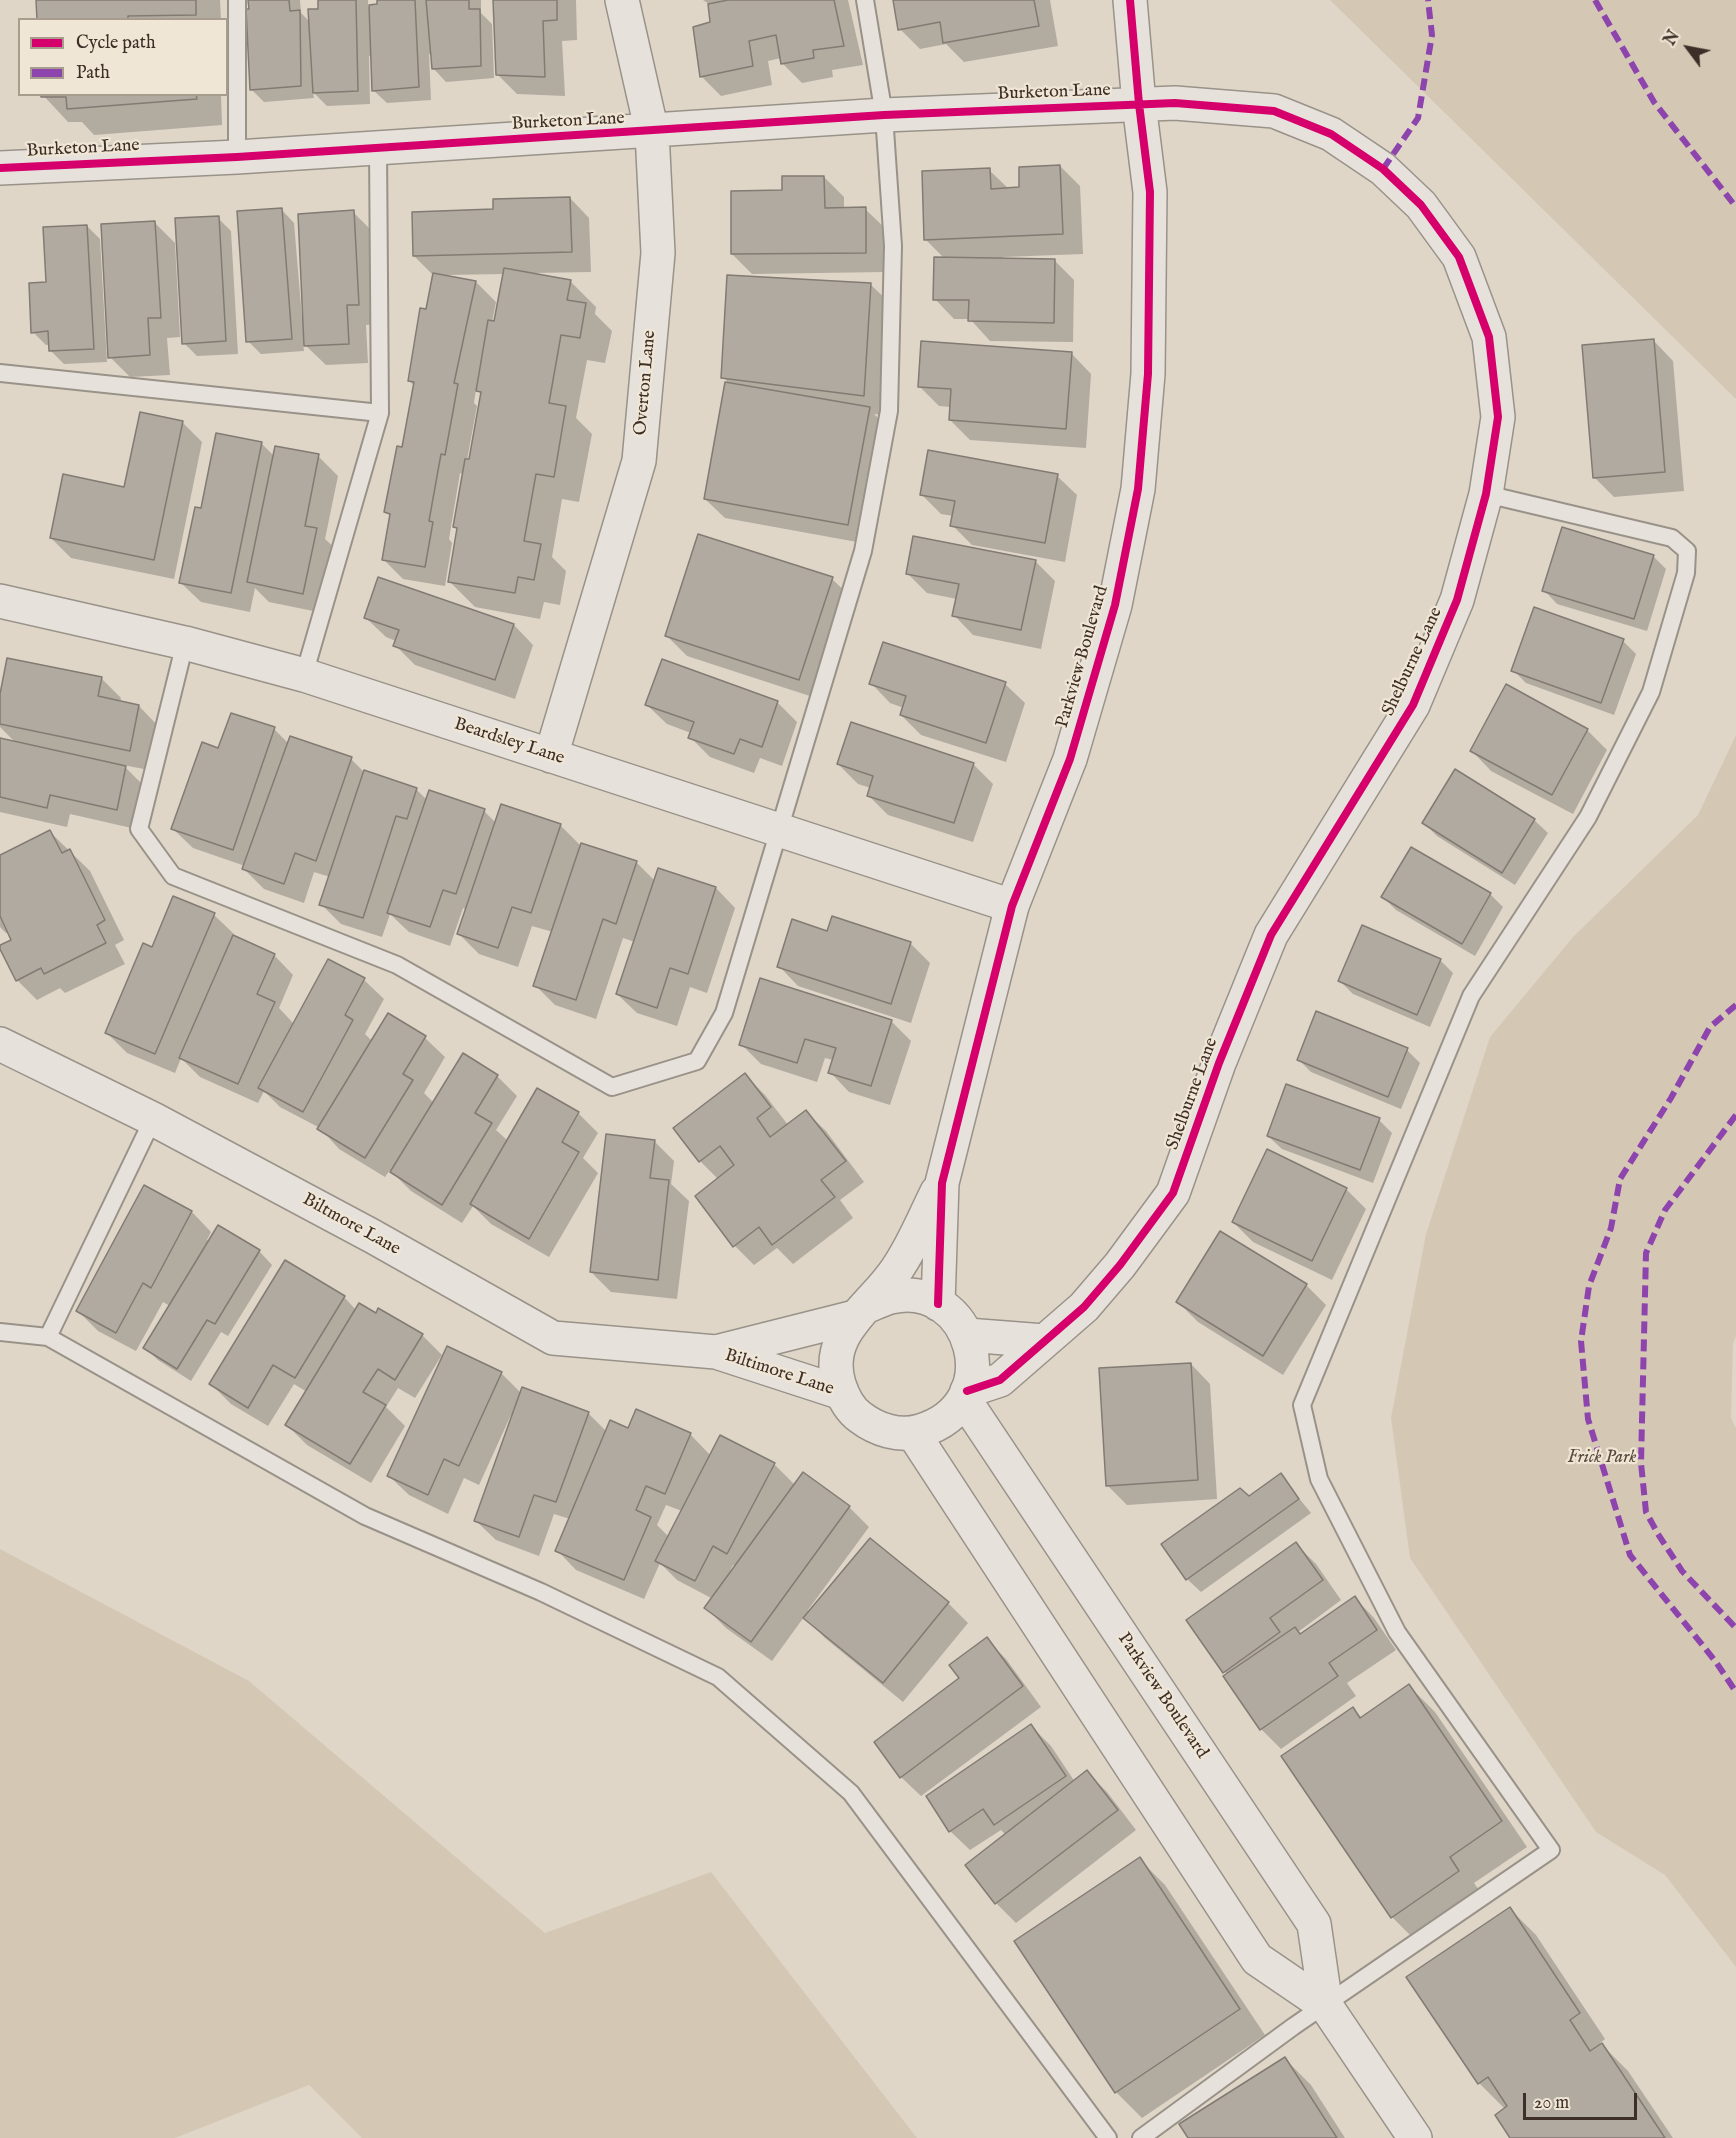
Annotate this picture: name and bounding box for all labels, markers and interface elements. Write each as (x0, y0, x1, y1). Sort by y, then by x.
legend (18, 18, 228, 96)
north arrow (1658, 18, 1718, 78)
text: N (1661, 27, 1685, 50)
text: Cycle path (76, 32, 156, 55)
text: Path (76, 62, 110, 85)
street label: Burketon Lane (997, 80, 1111, 106)
street label: Burketon Lane (511, 108, 625, 136)
street label: Burketon Lane (26, 135, 140, 163)
street label: Overton Lane (631, 330, 661, 436)
street label: Parkview Boulevard (1052, 583, 1114, 731)
street label: Shelburne Lane (1378, 604, 1448, 720)
street label: Beardsley Lane (451, 714, 567, 770)
street label: Shelburne Lane (1163, 1035, 1223, 1153)
street label: Biltmore Lane (298, 1189, 404, 1261)
street label: Biltimore Lane (722, 1345, 836, 1401)
park label: Frick Park (1568, 1447, 1636, 1469)
street label: Parkview Boulevard (1112, 1629, 1212, 1763)
scale bar (1526, 2081, 1640, 2119)
text: 20 m (1534, 2092, 1569, 2115)

